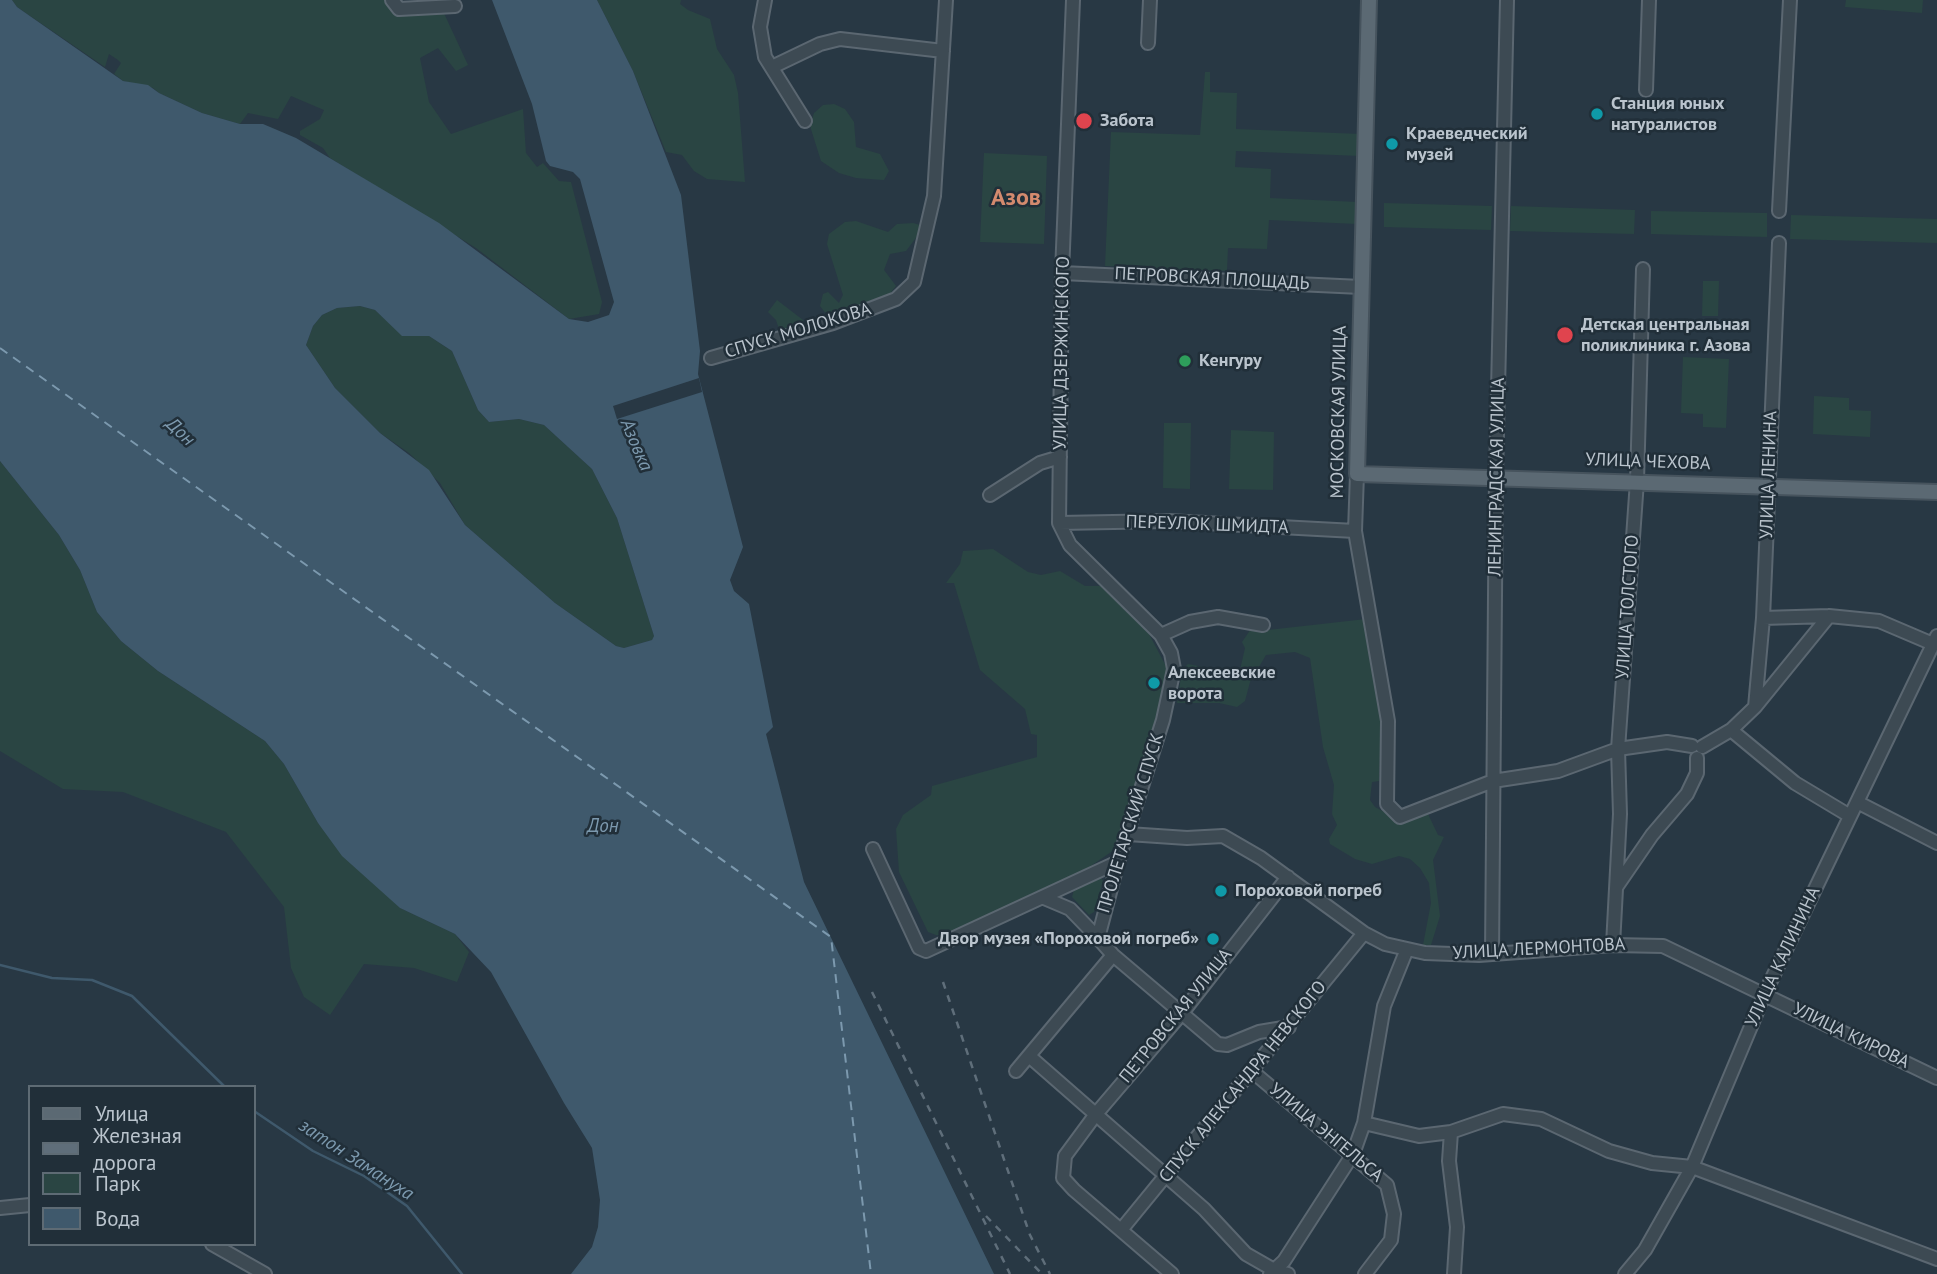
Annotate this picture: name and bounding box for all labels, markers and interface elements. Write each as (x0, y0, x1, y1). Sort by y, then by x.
place label: Станция юных натуралистов (1611, 93, 1724, 136)
marker: Станция юных натуралистов (1589, 106, 1605, 122)
place label: Забота (1100, 110, 1154, 132)
marker: Забота (1074, 111, 1094, 131)
place label: Краеведческий музей (1406, 123, 1528, 166)
marker: Краеведческий музей (1384, 136, 1400, 152)
district label: Азов (991, 184, 1041, 212)
street label: УЛИЦА ДЗЕРЖИНСКОГО (1050, 256, 1074, 450)
street label: ПЕТРОВСКАЯ ПЛОЩАДЬ (1114, 263, 1310, 295)
street label: СПУСК МОЛОКОВА (722, 299, 874, 363)
place label: Детская центральная поликлиника г. Азова (1581, 314, 1750, 356)
street label: МОСКОВСКАЯ УЛИЦА (1327, 325, 1351, 499)
marker: Детская центральная поликлиника г. Азова (1555, 325, 1575, 345)
place label: Кенгуру (1199, 350, 1262, 372)
marker: Кенгуру (1177, 353, 1193, 369)
street label: ЛЕНИНГРАДСКАЯ УЛИЦА (1484, 377, 1510, 577)
street label: УЛИЦА ЛЕНИНА (1756, 410, 1782, 540)
water label: Дон (161, 413, 199, 451)
water label: Азовка (615, 416, 657, 474)
street label: УЛИЦА ЧЕХОВА (1585, 449, 1711, 475)
street label: ПЕРЕУЛОК ШМИДТА (1125, 511, 1289, 539)
street label: УЛИЦА ТОЛСТОГО (1612, 534, 1644, 680)
place label: Алексеевские ворота (1168, 662, 1276, 704)
marker: Алексеевские ворота (1146, 675, 1162, 691)
street label: ПРОЛЕТАРСКИЙ СПУСК (1093, 730, 1169, 916)
water label: Дон (587, 816, 619, 838)
place label: Пороховой погреб (1235, 880, 1382, 902)
marker: Пороховой погреб (1213, 883, 1229, 899)
street label: УЛИЦА КАЛИНИНА (1741, 883, 1825, 1031)
place label: Двор музея «Пороховой погреб» (938, 928, 1199, 950)
marker: Двор музея «Пороховой погреб» (1205, 931, 1221, 947)
street label: УЛИЦА ЛЕРМОНТОВА (1452, 934, 1626, 964)
street label: ПЕТРОВСКАЯ УЛИЦА (1115, 944, 1237, 1088)
street label: СПУСК АЛЕКСАНДРА НЕВСКОГО (1155, 977, 1331, 1187)
street label: УЛИЦА КИРОВА (1789, 998, 1913, 1074)
street label: УЛИЦА ЭНГЕЛЬСА (1265, 1079, 1387, 1187)
legend (28, 1085, 256, 1246)
text: Улица (95, 1100, 149, 1127)
water label: затон Замануха (294, 1114, 418, 1206)
text: Железная дорога (93, 1122, 182, 1176)
text: Парк (95, 1170, 141, 1197)
text: Вода (95, 1205, 140, 1232)

